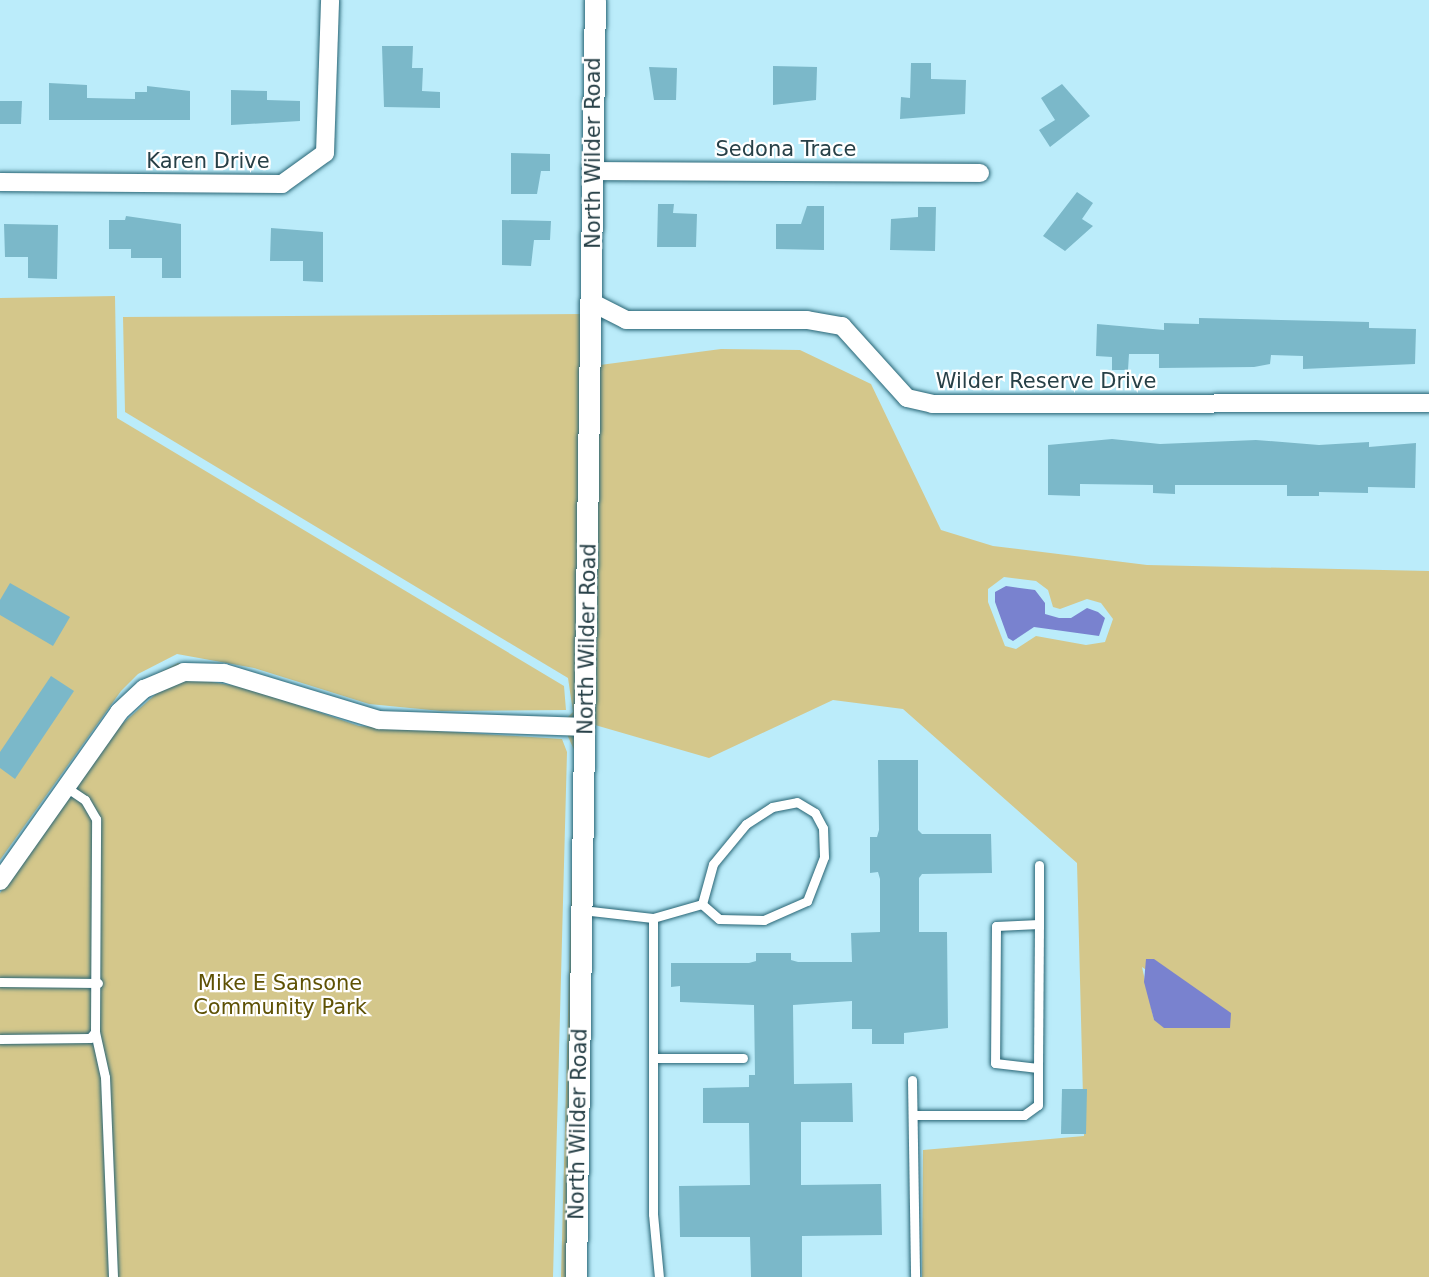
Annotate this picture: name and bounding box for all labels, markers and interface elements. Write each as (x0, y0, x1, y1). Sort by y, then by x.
street label: North Wilder Road (580, 57, 606, 249)
street label: Sedona Trace (716, 136, 856, 162)
street label: Karen Drive (146, 148, 270, 174)
street label: Wilder Reserve Drive (936, 368, 1156, 394)
street label: North Wilder Road (573, 543, 601, 735)
park label: Mike E Sansone Community Park (193, 970, 367, 1020)
street label: North Wilder Road (564, 1028, 592, 1220)

